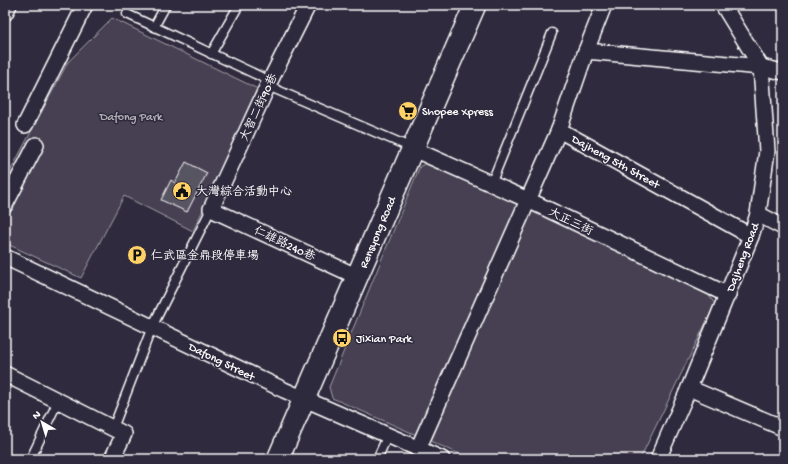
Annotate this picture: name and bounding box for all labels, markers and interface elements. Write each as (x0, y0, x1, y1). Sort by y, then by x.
street label: 大智二街90巷 (237, 71, 282, 144)
supermarket icon: Shopee Xpress (397, 100, 419, 122)
place label: Shopee Xpress (422, 106, 493, 120)
park label: Dafong Park (99, 111, 164, 125)
street label: Dajheng 5th Street (568, 132, 662, 193)
public building icon: 大灣綜合活動中心 (171, 180, 193, 202)
place label: 大灣綜合活動中心 (196, 184, 292, 200)
street label: Rensyong Road (357, 194, 401, 271)
street label: 大正三街 (545, 205, 595, 240)
street label: Dajheng Road (724, 221, 764, 295)
street label: 仁雄路240巷 (251, 224, 318, 265)
parking icon: 仁武區金鼎段停車場 (126, 244, 148, 266)
place label: 仁武區金鼎段停車場 (151, 249, 259, 264)
bus stop icon: Jixian Park (331, 327, 353, 349)
place label: Jixian Park (356, 333, 414, 347)
street label: Dafong Street (185, 340, 257, 385)
north arrow (22, 402, 62, 442)
text: N (31, 409, 44, 423)

